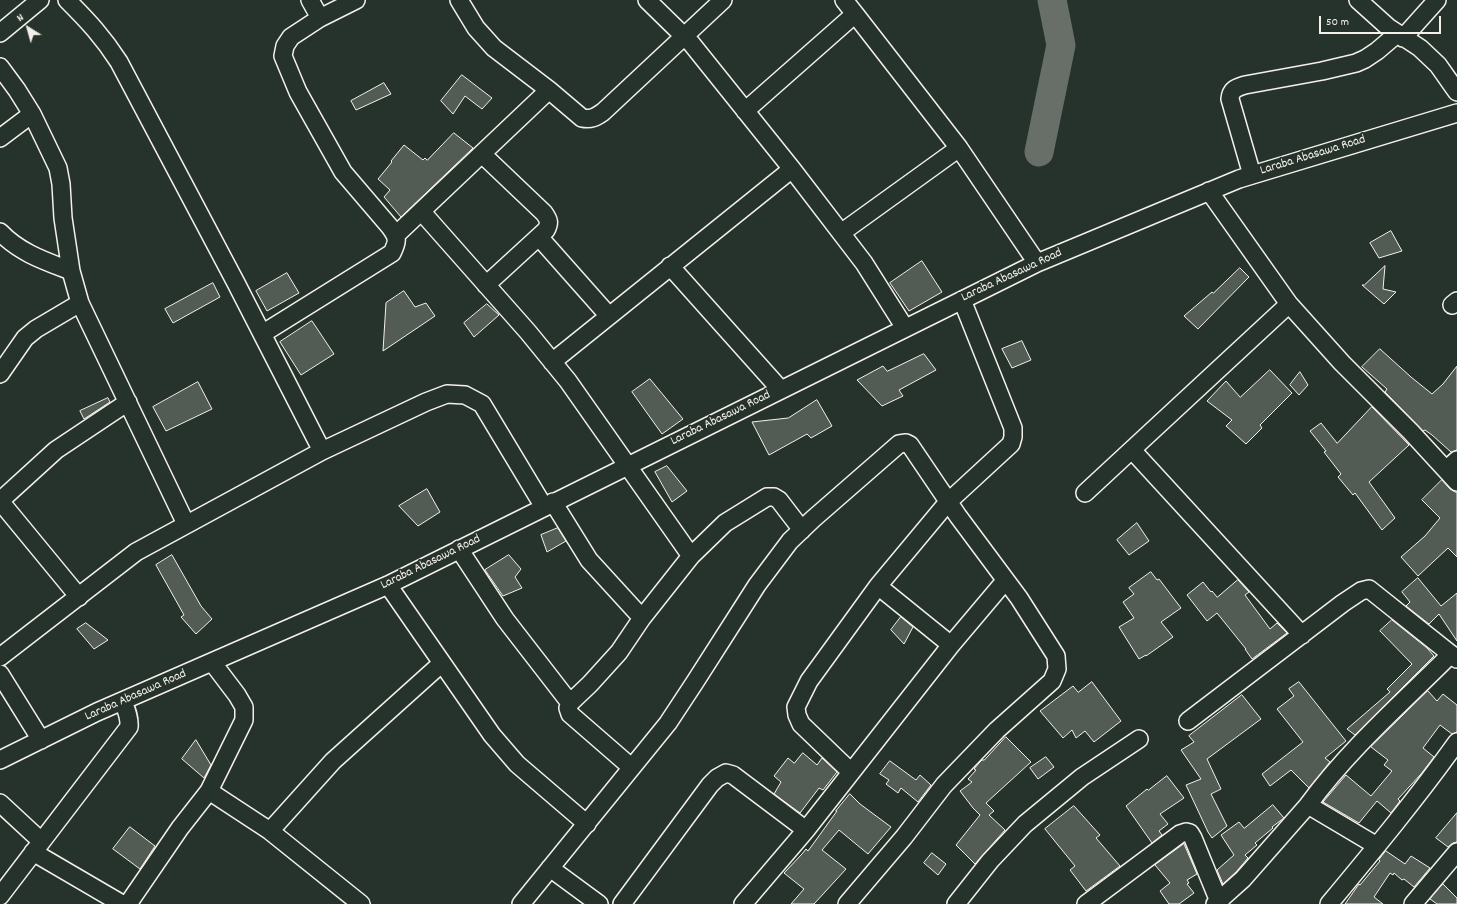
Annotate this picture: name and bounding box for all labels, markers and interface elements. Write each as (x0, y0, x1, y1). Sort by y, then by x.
north arrow (8, 8, 48, 48)
scale bar (1321, 8, 1443, 34)
text: N (14, 10, 28, 26)
text: 50 m (1326, 14, 1349, 31)
street label: Laraba Abasawa Road (1259, 133, 1367, 179)
street label: Laraba Abasawa Road (959, 246, 1065, 306)
street label: Laraba Abasawa Road (669, 388, 773, 450)
street label: Laraba Abasawa Road (379, 532, 483, 594)
street label: Laraba Abasawa Road (83, 667, 189, 725)

